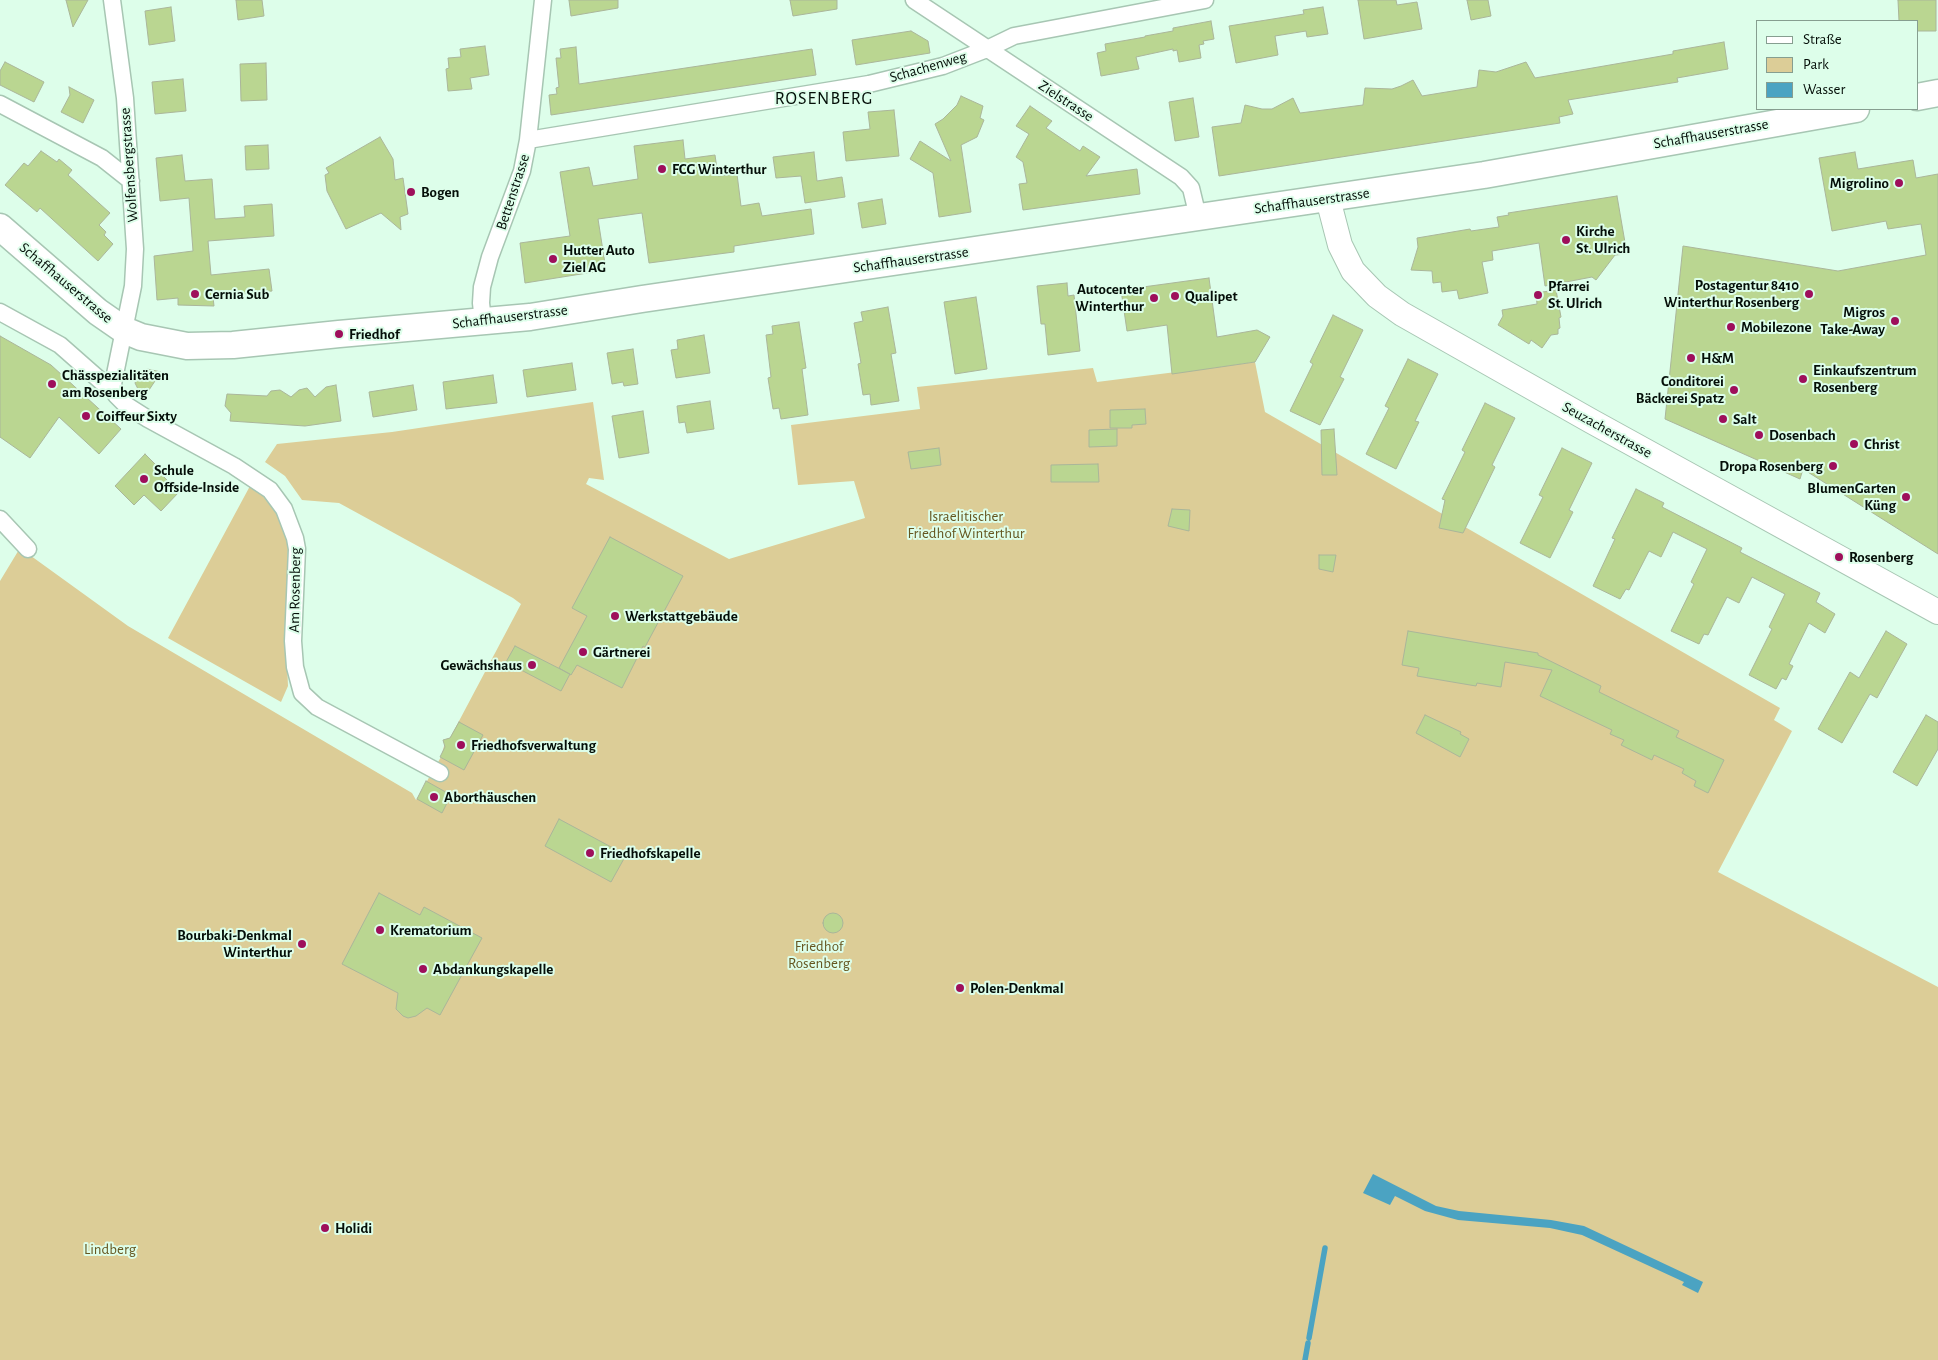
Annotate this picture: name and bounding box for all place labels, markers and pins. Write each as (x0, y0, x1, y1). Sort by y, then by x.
place label: FCG Winterthur (672, 160, 767, 178)
marker: FCG Winterthur (656, 163, 668, 175)
place label: Migrolino (1830, 174, 1889, 192)
marker: Migrolino (1893, 177, 1905, 189)
place label: Bogen (421, 183, 459, 201)
marker: Bogen (405, 186, 417, 198)
place label: Kirche St. Ulrich (1576, 222, 1630, 257)
marker: Kirche St. Ulrich (1560, 234, 1572, 246)
place label: Hutter Auto Ziel AG (563, 241, 635, 276)
marker: Hutter Auto Ziel AG (547, 253, 559, 265)
place label: Postagentur 8410 Winterthur Rosenberg (1664, 276, 1799, 311)
place label: Pfarrei St. Ulrich (1548, 277, 1602, 312)
place label: Autocenter Winterthur (1075, 280, 1144, 315)
place label: Cernia Sub (205, 285, 269, 303)
place label: Qualipet (1185, 287, 1237, 305)
marker: Cernia Sub (189, 288, 201, 300)
marker: Postagentur 8410 Winterthur Rosenberg (1803, 288, 1815, 300)
marker: Pfarrei St. Ulrich (1532, 289, 1544, 301)
marker: Qualipet (1169, 290, 1181, 302)
marker: Autocenter Winterthur (1148, 292, 1160, 304)
place label: Migros Take-Away (1820, 303, 1885, 338)
marker: Migros Take-Away (1889, 315, 1901, 327)
place label: Mobilezone (1741, 318, 1811, 336)
marker: Mobilezone (1725, 321, 1737, 333)
place label: Friedhof (349, 325, 400, 343)
marker: Friedhof (333, 328, 345, 340)
place label: H&M (1701, 349, 1734, 367)
marker: H&M (1685, 352, 1697, 364)
place label: Einkaufszentrum Rosenberg (1813, 361, 1917, 396)
place label: Chässpezialitäten am Rosenberg (62, 366, 169, 401)
place label: Conditorei Bäckerei Spatz (1636, 372, 1724, 407)
marker: Einkaufszentrum Rosenberg (1797, 373, 1809, 385)
marker: Chässpezialitäten am Rosenberg (46, 378, 58, 390)
marker: Conditorei Bäckerei Spatz (1728, 384, 1740, 396)
place label: Coiffeur Sixty (96, 407, 177, 425)
marker: Coiffeur Sixty (80, 410, 92, 422)
place label: Salt (1733, 410, 1756, 428)
marker: Salt (1717, 413, 1729, 425)
place label: Dosenbach (1769, 426, 1836, 444)
marker: Dosenbach (1753, 429, 1765, 441)
place label: Christ (1864, 435, 1900, 453)
marker: Christ (1848, 438, 1860, 450)
place label: Dropa Rosenberg (1719, 457, 1823, 475)
marker: Dropa Rosenberg (1827, 460, 1839, 472)
place label: Schule Offside-Inside (154, 461, 239, 496)
marker: Schule Offside-Inside (138, 473, 150, 485)
place label: BlumenGarten Küng (1807, 479, 1896, 514)
marker: BlumenGarten Küng (1900, 491, 1912, 503)
place label: Rosenberg (1849, 548, 1913, 566)
marker: Rosenberg (1833, 551, 1845, 563)
place label: Werkstattgebäude (625, 607, 738, 625)
marker: Werkstattgebäude (609, 610, 621, 622)
place label: Gärtnerei (593, 643, 651, 661)
marker: Gärtnerei (577, 646, 589, 658)
place label: Gewächshaus (440, 656, 522, 674)
marker: Gewächshaus (526, 659, 538, 671)
place label: Friedhofsverwaltung (471, 736, 596, 754)
marker: Friedhofsverwaltung (455, 739, 467, 751)
place label: Aborthäuschen (444, 788, 536, 806)
marker: Aborthäuschen (428, 791, 440, 803)
place label: Friedhofskapelle (600, 844, 701, 862)
marker: Friedhofskapelle (584, 847, 596, 859)
place label: Krematorium (390, 921, 472, 939)
marker: Krematorium (374, 924, 386, 936)
place label: Bourbaki-Denkmal Winterthur (177, 926, 292, 961)
marker: Bourbaki-Denkmal Winterthur (296, 938, 308, 950)
place label: Abdankungskapelle (433, 960, 553, 978)
marker: Abdankungskapelle (417, 963, 429, 975)
place label: Polen-Denkmal (970, 979, 1064, 997)
marker: Polen-Denkmal (954, 982, 966, 994)
place label: Holidi (335, 1219, 372, 1237)
marker: Holidi (319, 1222, 331, 1234)

